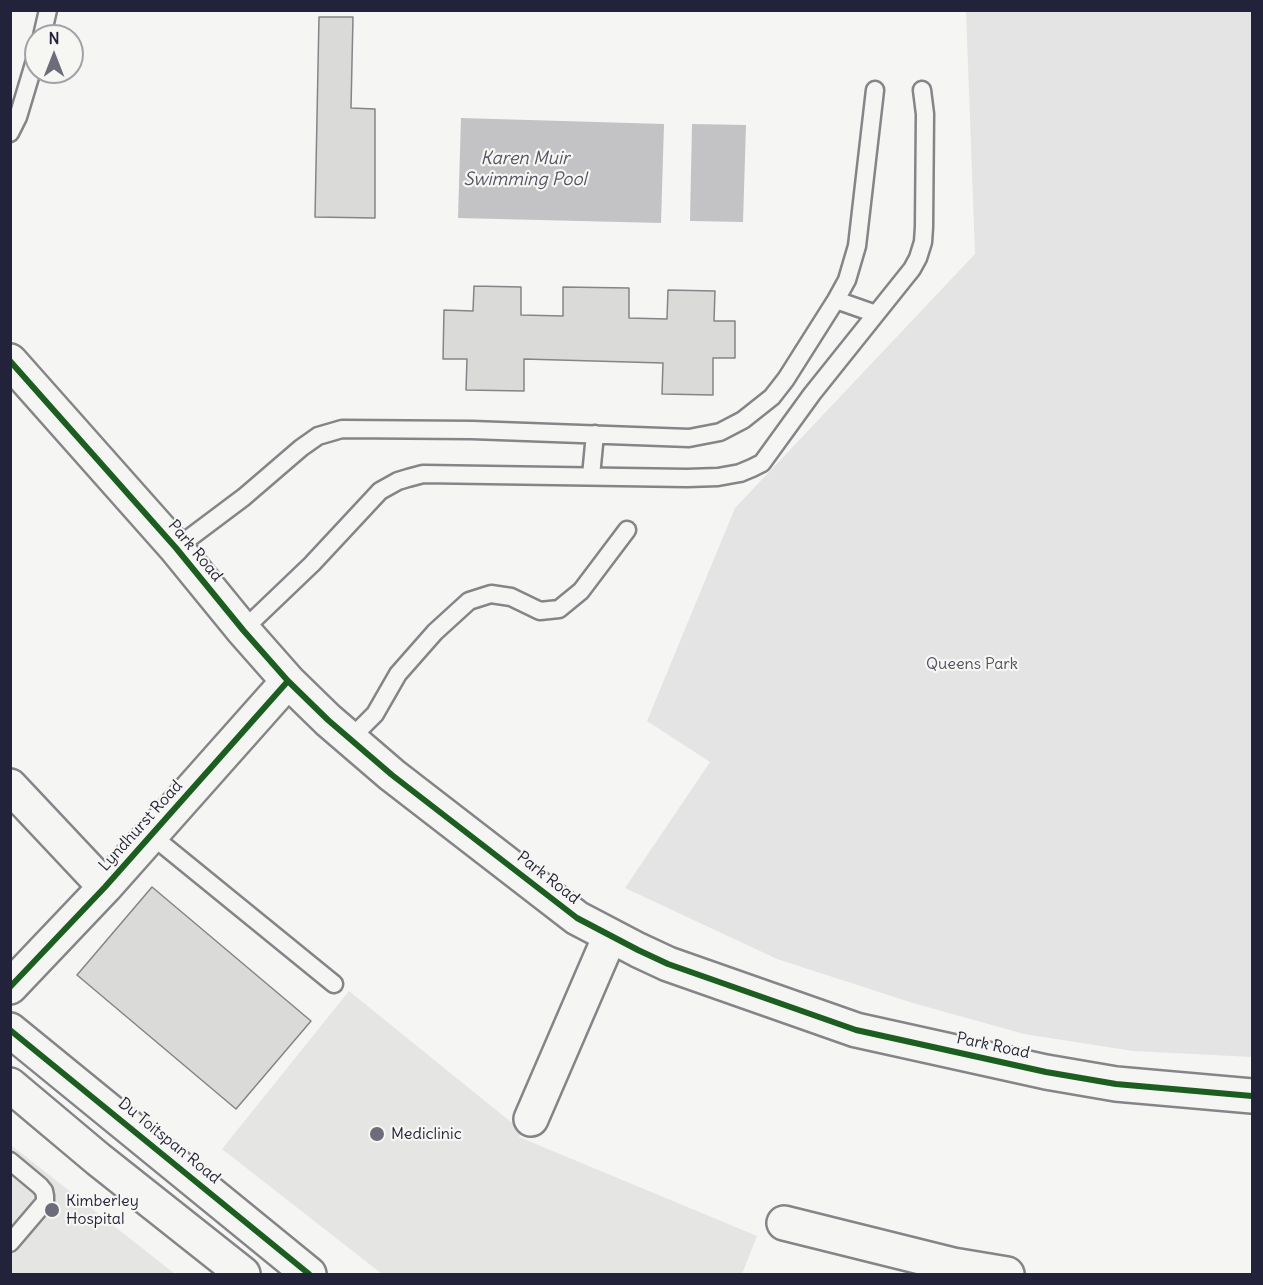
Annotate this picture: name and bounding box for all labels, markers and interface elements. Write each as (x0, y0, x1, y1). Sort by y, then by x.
north arrow (24, 24, 84, 84)
text: N (48, 28, 60, 48)
water label: Karen Muir Swimming Pool (463, 148, 587, 190)
street label: Park Road (164, 516, 226, 586)
park label: Queens Park (926, 654, 1018, 674)
street label: Lyndhurst Road (95, 777, 187, 875)
street label: Park Road (513, 848, 583, 908)
street label: Park Road (955, 1029, 1031, 1063)
street label: Du Toitspan Road (114, 1094, 224, 1188)
place label: Mediclinic (391, 1124, 462, 1144)
marker: Mediclinic (368, 1125, 386, 1143)
place label: Kimberley Hospital (66, 1191, 139, 1229)
marker: Kimberley Hospital (43, 1201, 61, 1219)

